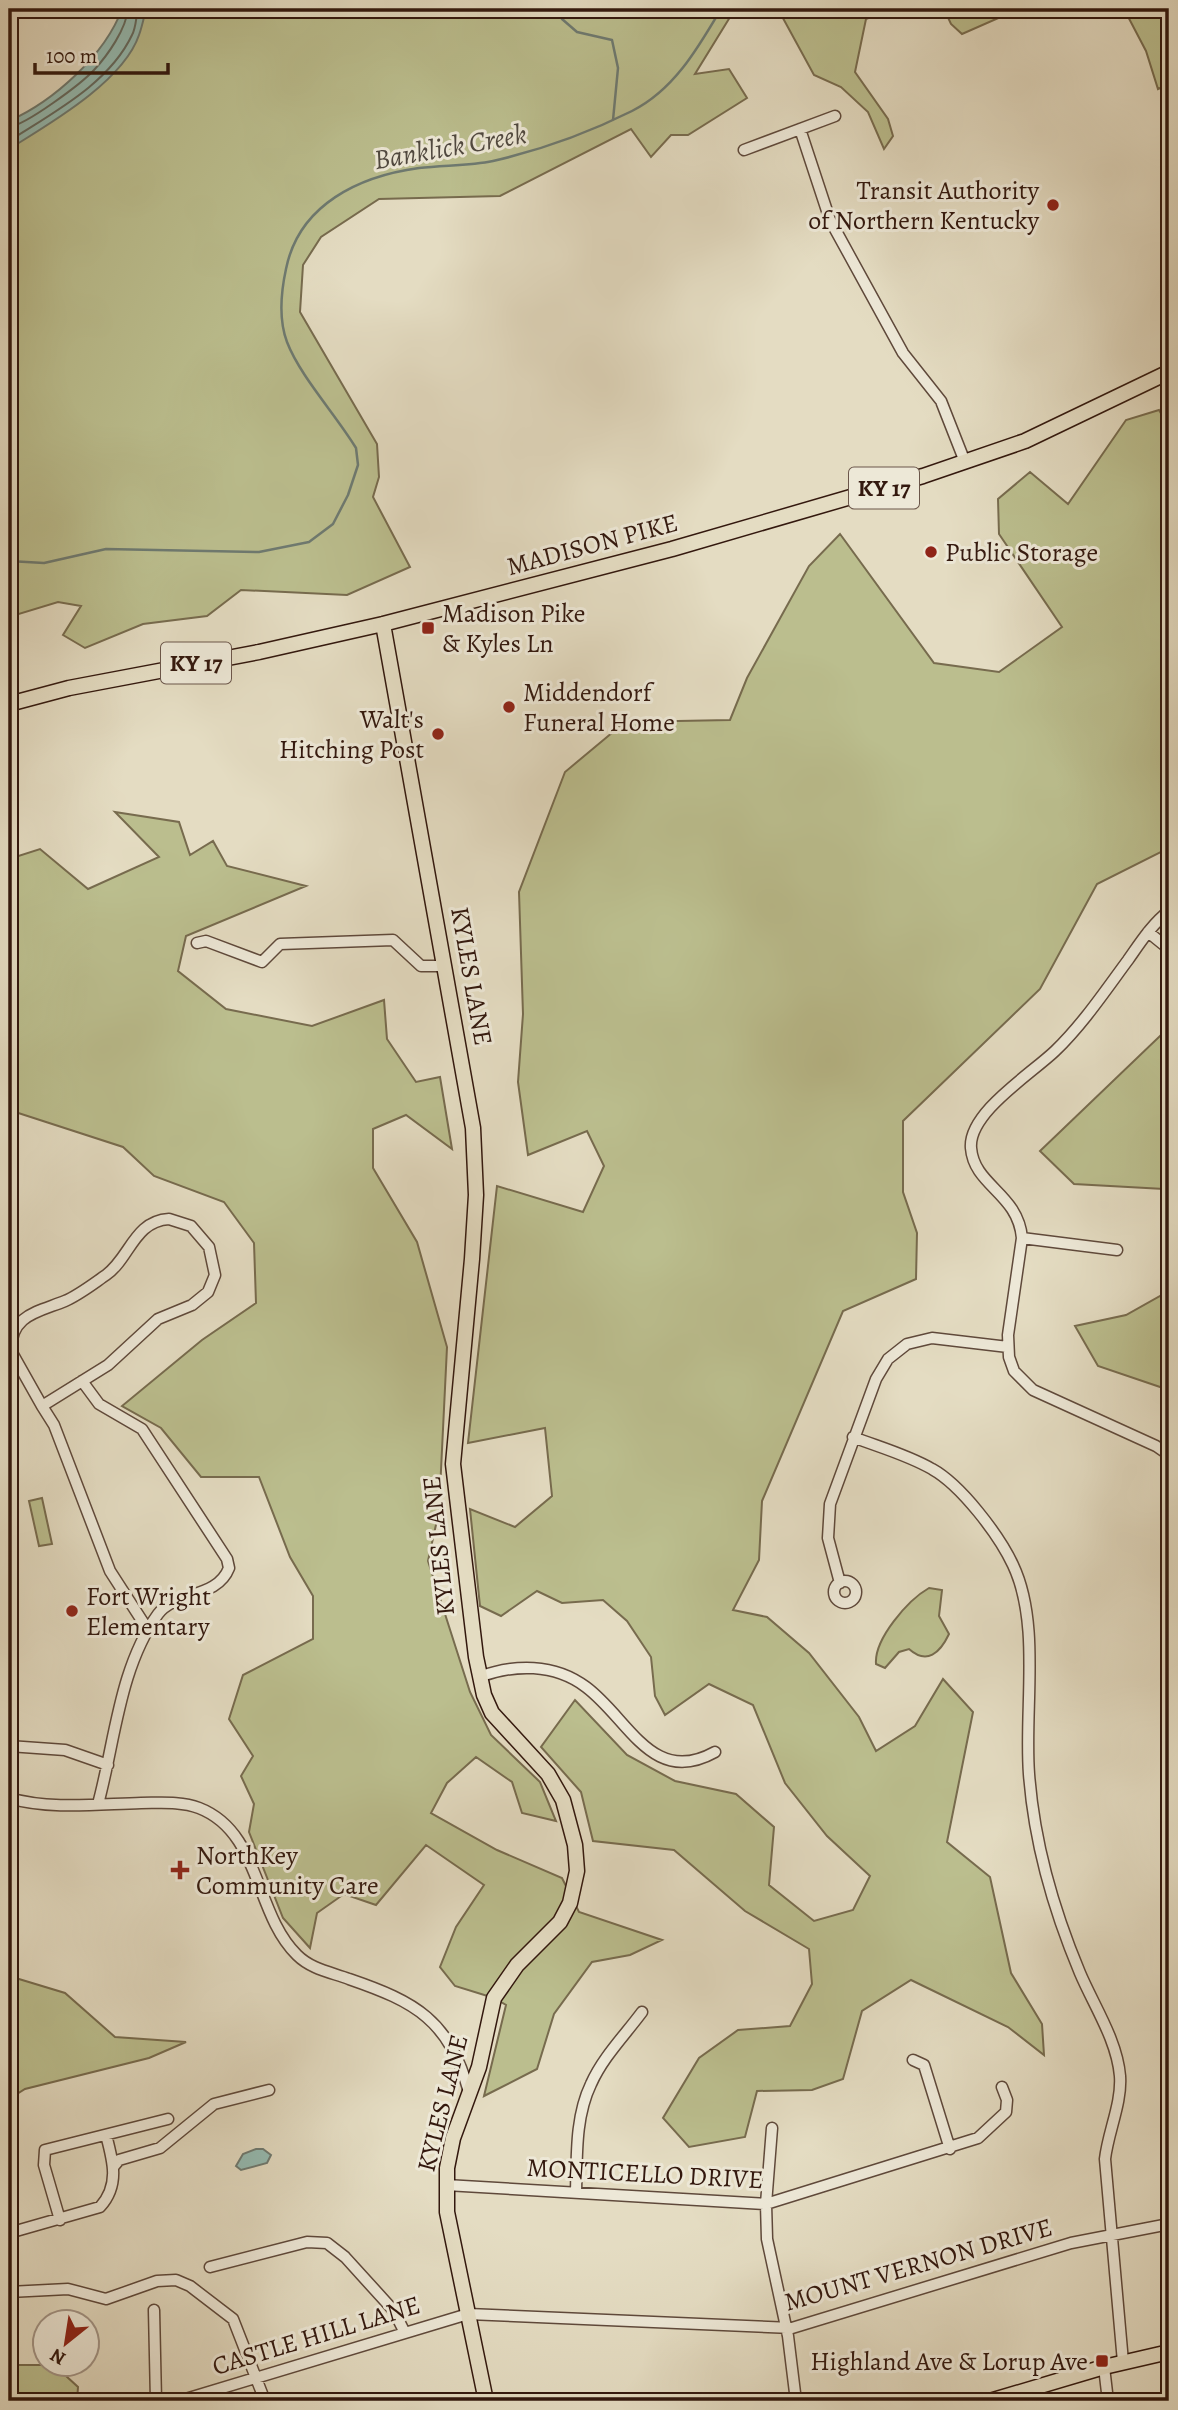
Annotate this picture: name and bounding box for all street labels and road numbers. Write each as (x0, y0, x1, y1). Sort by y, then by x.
road number: KY 17 (849, 467, 919, 508)
street label: MADISON PIKE (503, 505, 682, 584)
road number: KY 17 (161, 642, 231, 684)
street label: KYLES LANE (442, 904, 501, 1048)
street label: KYLES LANE (414, 1474, 463, 1618)
street label: KYLES LANE (409, 2031, 476, 2175)
street label: MONTICELLO DRIVE (526, 2150, 764, 2197)
street label: MOUNT VERNON DRIVE (780, 2209, 1056, 2320)
street label: CASTLE HILL LANE (208, 2287, 424, 2384)

